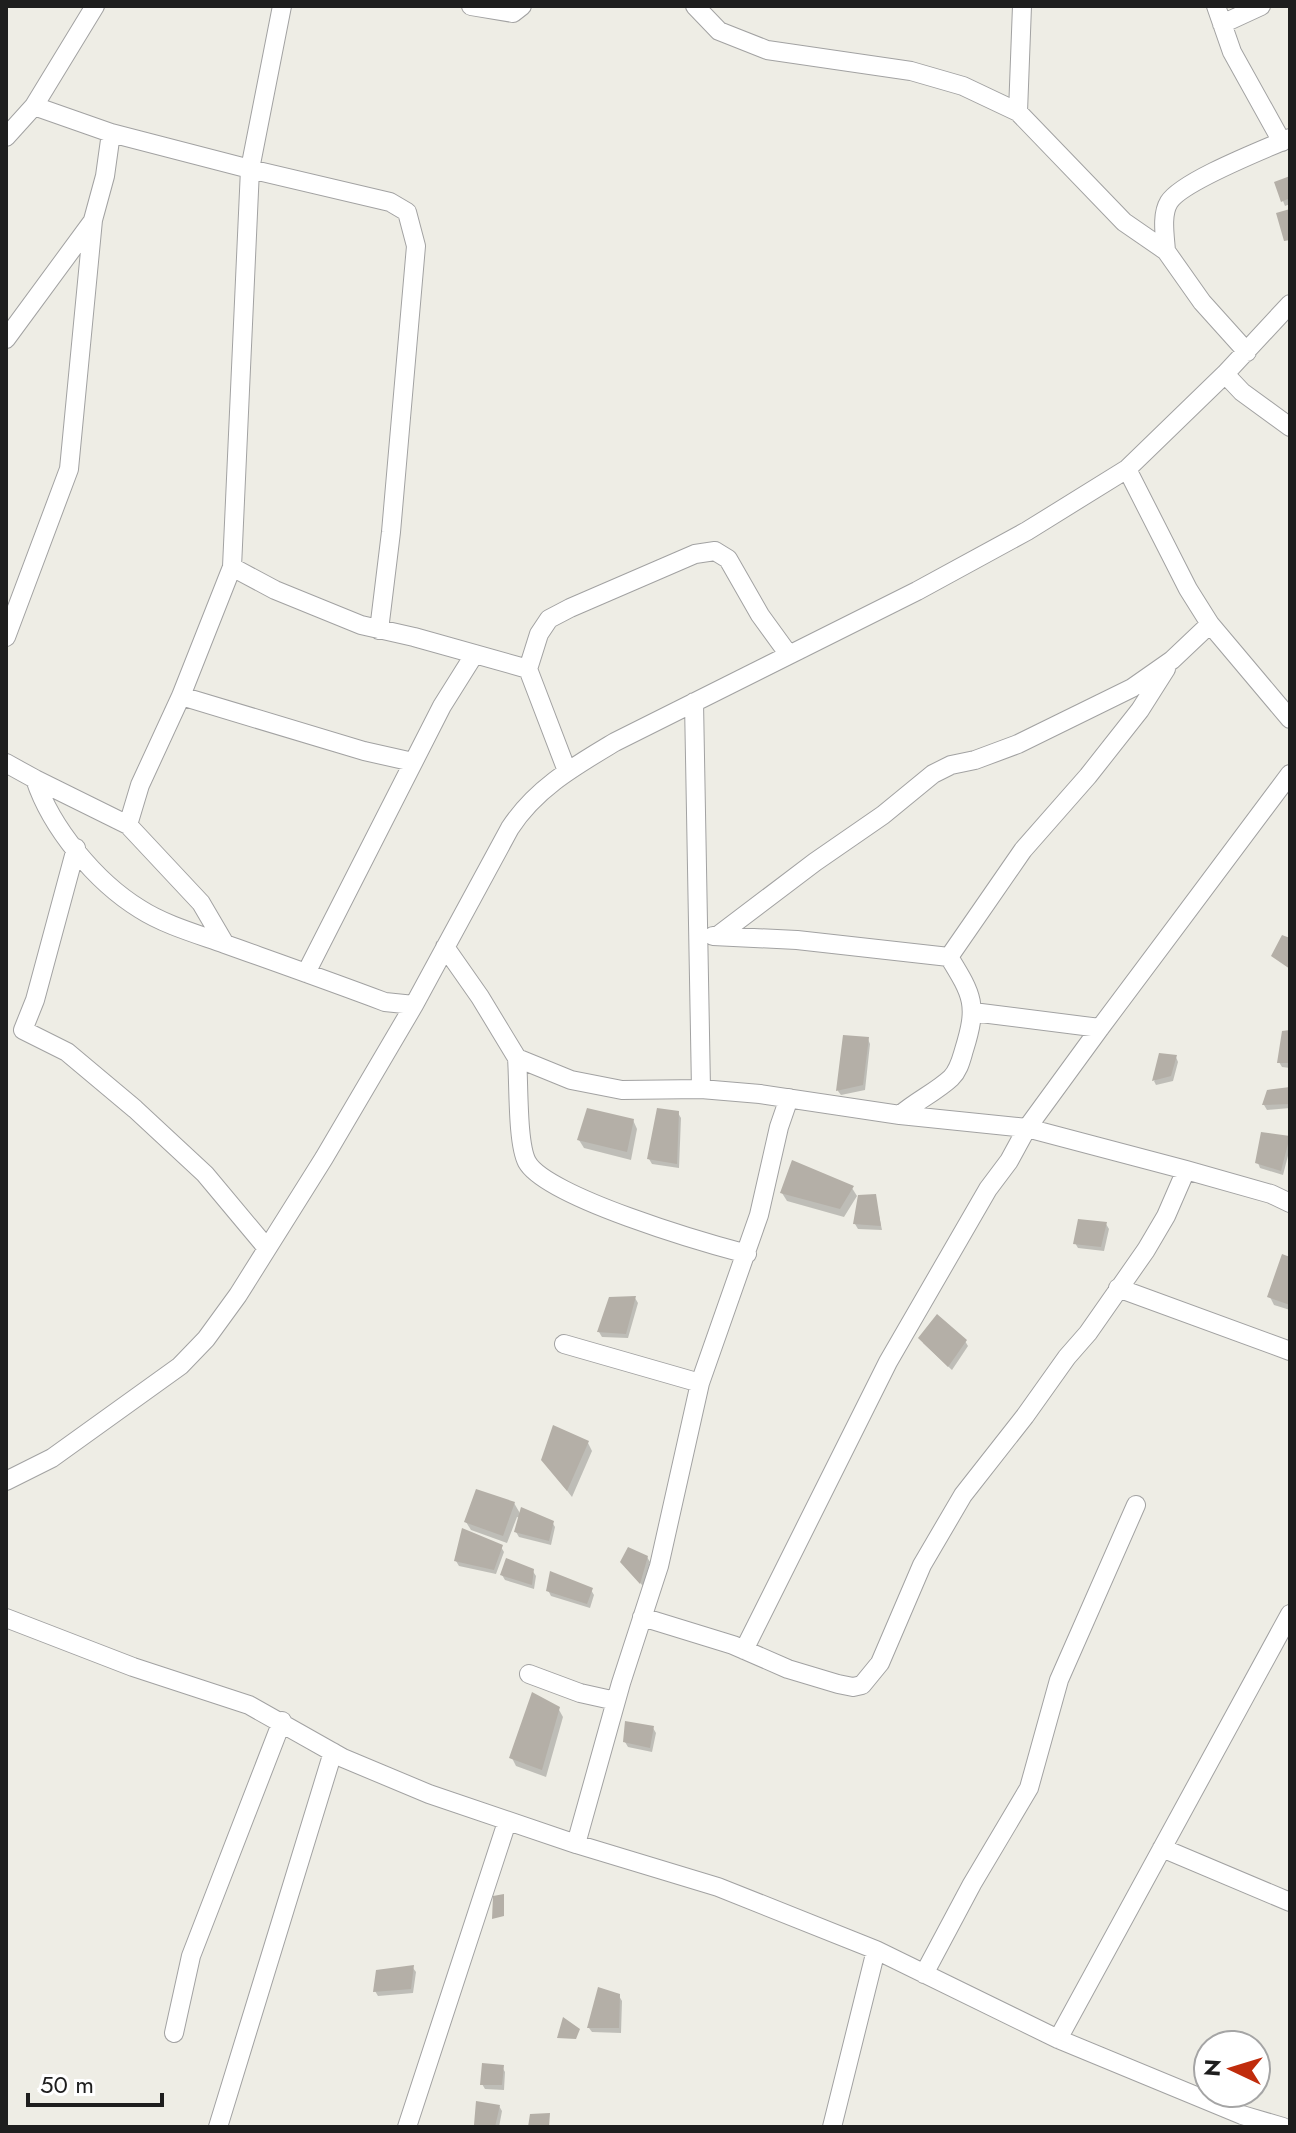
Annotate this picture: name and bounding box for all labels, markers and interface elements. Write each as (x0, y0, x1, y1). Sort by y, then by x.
north arrow (1192, 2029, 1272, 2109)
scale bar (28, 2057, 162, 2107)
text: N (1195, 2058, 1229, 2077)
text: 50 m (40, 2067, 94, 2102)

